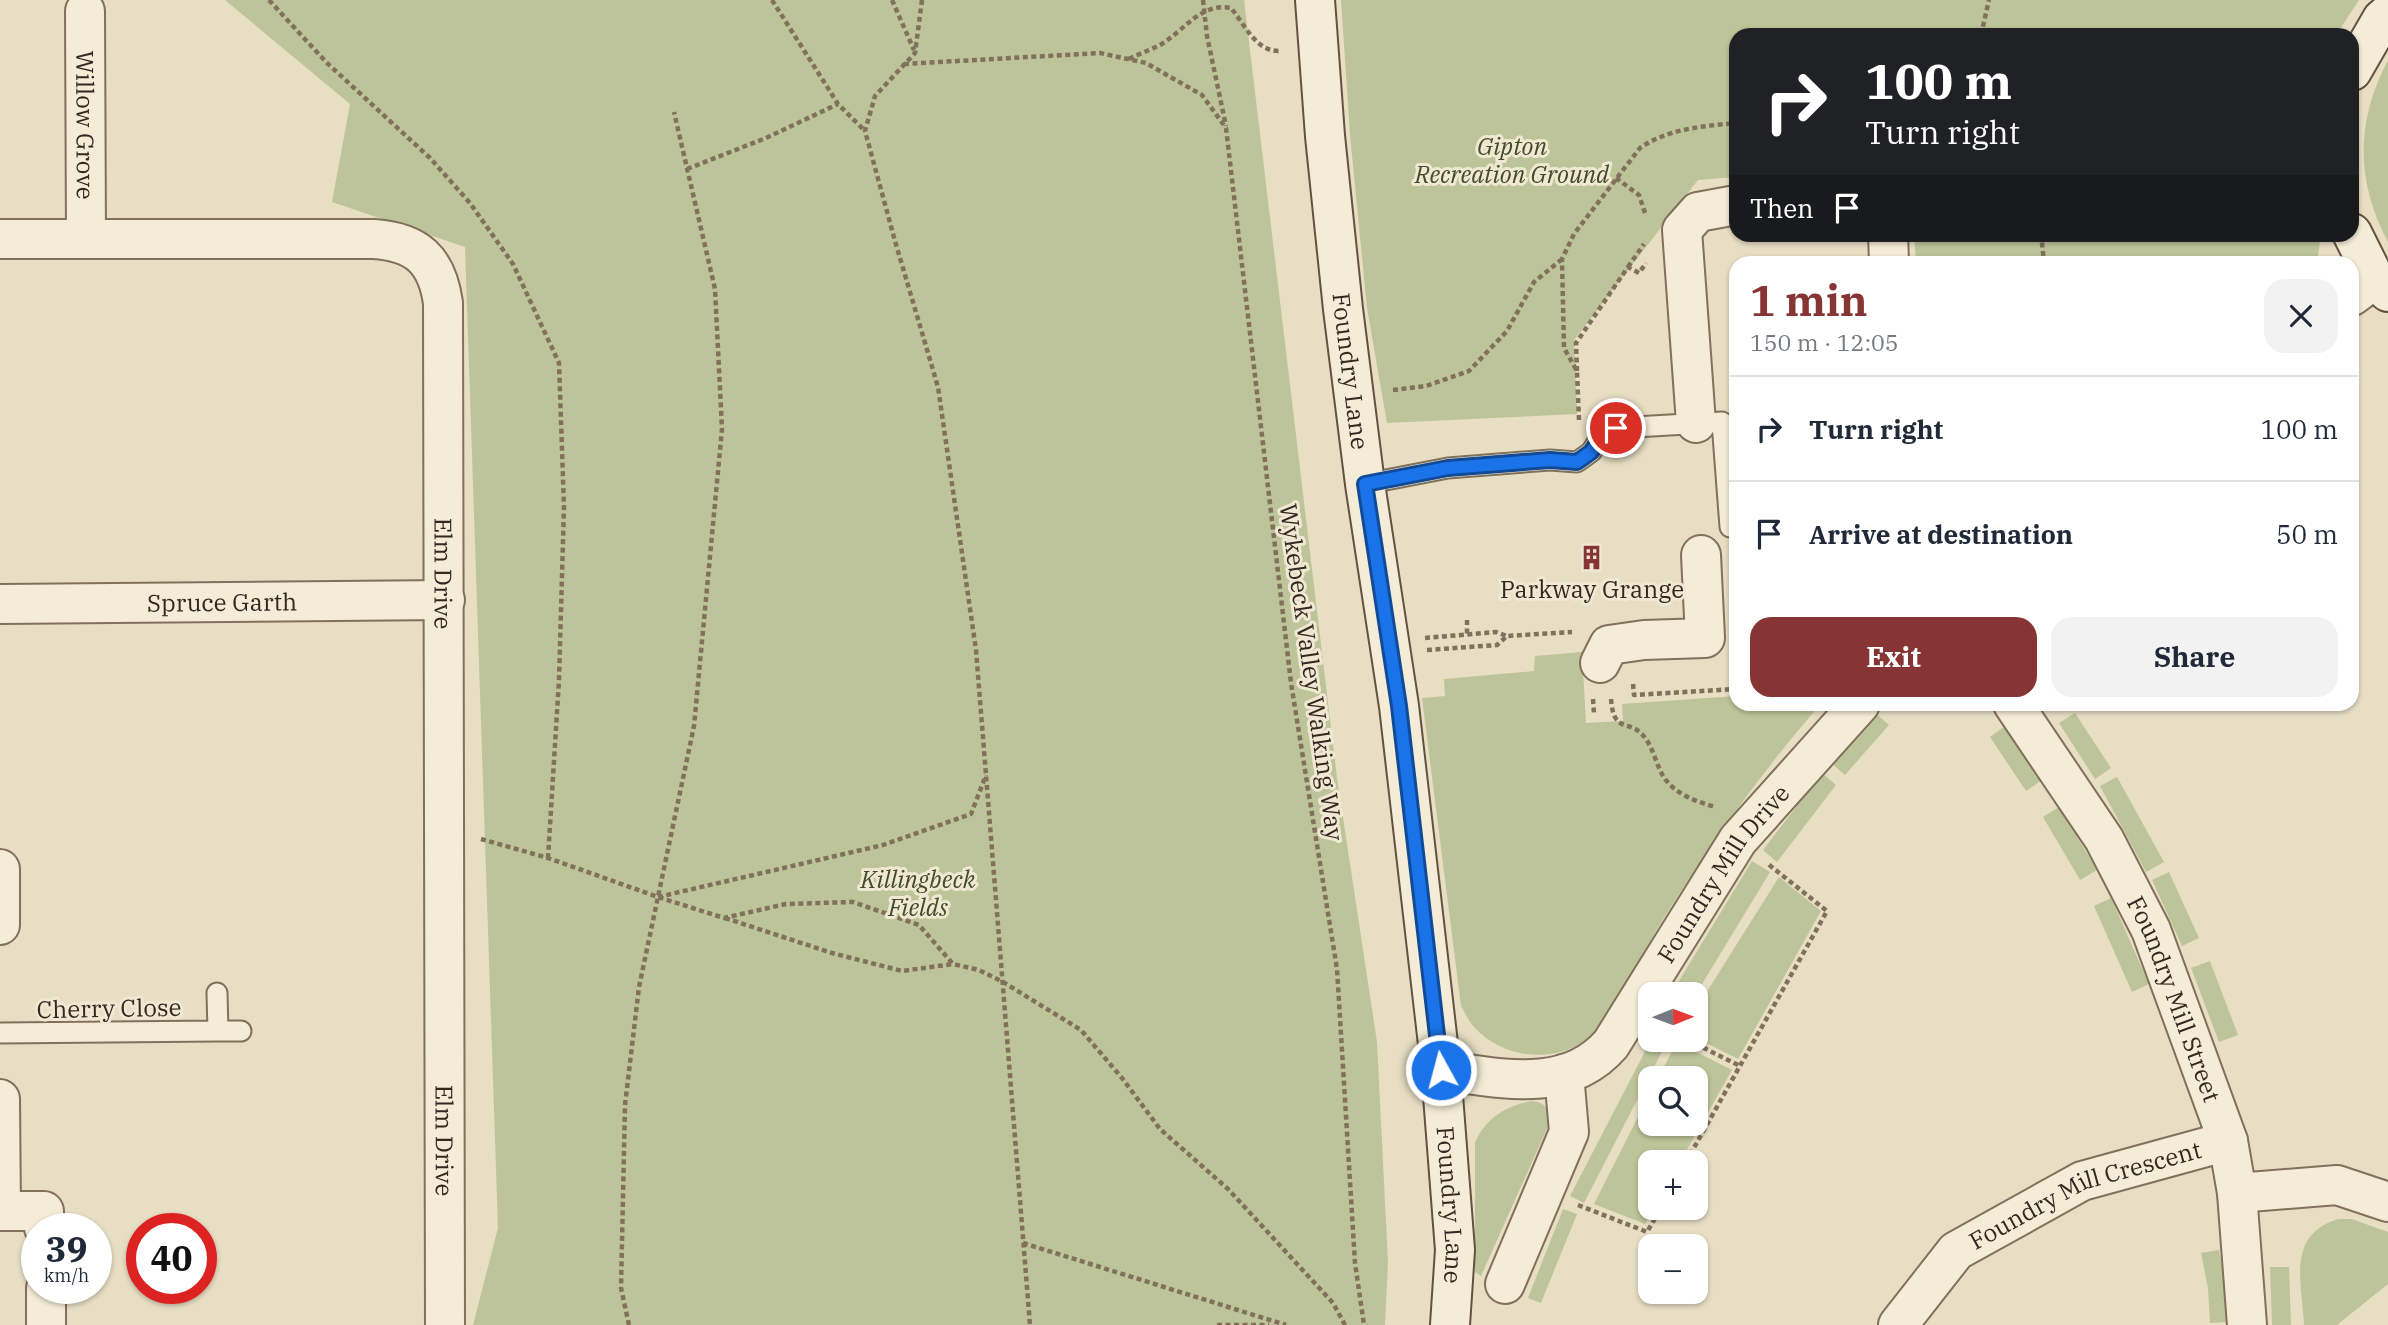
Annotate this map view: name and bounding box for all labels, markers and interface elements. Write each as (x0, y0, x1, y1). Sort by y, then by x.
text: 100 m (1865, 49, 2012, 112)
street label: Willow Grove (69, 50, 102, 200)
icon: right (1750, 56, 1841, 147)
text: Turn right (1865, 111, 2020, 153)
park label: Gipton Recreation Ground (1414, 130, 1610, 190)
icon: arrive (1828, 189, 1866, 227)
text: Then (1750, 191, 1814, 225)
text: 1 min (1750, 273, 1868, 328)
button: close (2264, 279, 2338, 353)
street label: Foundry Lane (1325, 291, 1377, 451)
text: 150 m · 12:05 (1750, 327, 1899, 357)
pin (1586, 398, 1646, 458)
icon: arrive (1597, 409, 1635, 447)
icon: right (1750, 410, 1788, 448)
text: Turn right (1809, 412, 1943, 446)
text: 100 m (2260, 412, 2338, 446)
street label: Wykebeck Valley Walking Way (1272, 501, 1352, 843)
icon: arrive (1750, 515, 1788, 553)
text: Arrive at destination (1809, 517, 2073, 551)
text: 50 m (2276, 517, 2338, 551)
street label: Elm Drive (427, 518, 460, 629)
building icon: Parkway Grange (1578, 544, 1606, 572)
place label: Parkway Grange (1500, 573, 1684, 605)
street label: Spruce Garth (147, 585, 297, 619)
button: Exit (1750, 617, 2037, 697)
button: Share (2051, 617, 2338, 697)
street label: Foundry Mill Drive (1650, 777, 1796, 969)
park label: Killingbeck Fields (860, 863, 976, 923)
street label: Foundry Mill Street (2120, 890, 2228, 1106)
north arrow (1638, 982, 1708, 1052)
map controls (1638, 982, 1708, 1304)
street label: Cherry Close (36, 991, 182, 1025)
position arrow (1404, 1033, 1478, 1107)
button: search (1638, 1066, 1708, 1136)
street label: Elm Drive (429, 1085, 461, 1196)
street label: Foundry Lane (1429, 1125, 1471, 1285)
street label: Foundry Mill Crescent (1963, 1133, 2205, 1257)
button: + (1638, 1150, 1708, 1220)
speed limit sign: 40 (126, 1213, 217, 1304)
text: 39 (45, 1226, 88, 1272)
button: − (1638, 1234, 1708, 1304)
text: km/h (44, 1264, 89, 1287)

